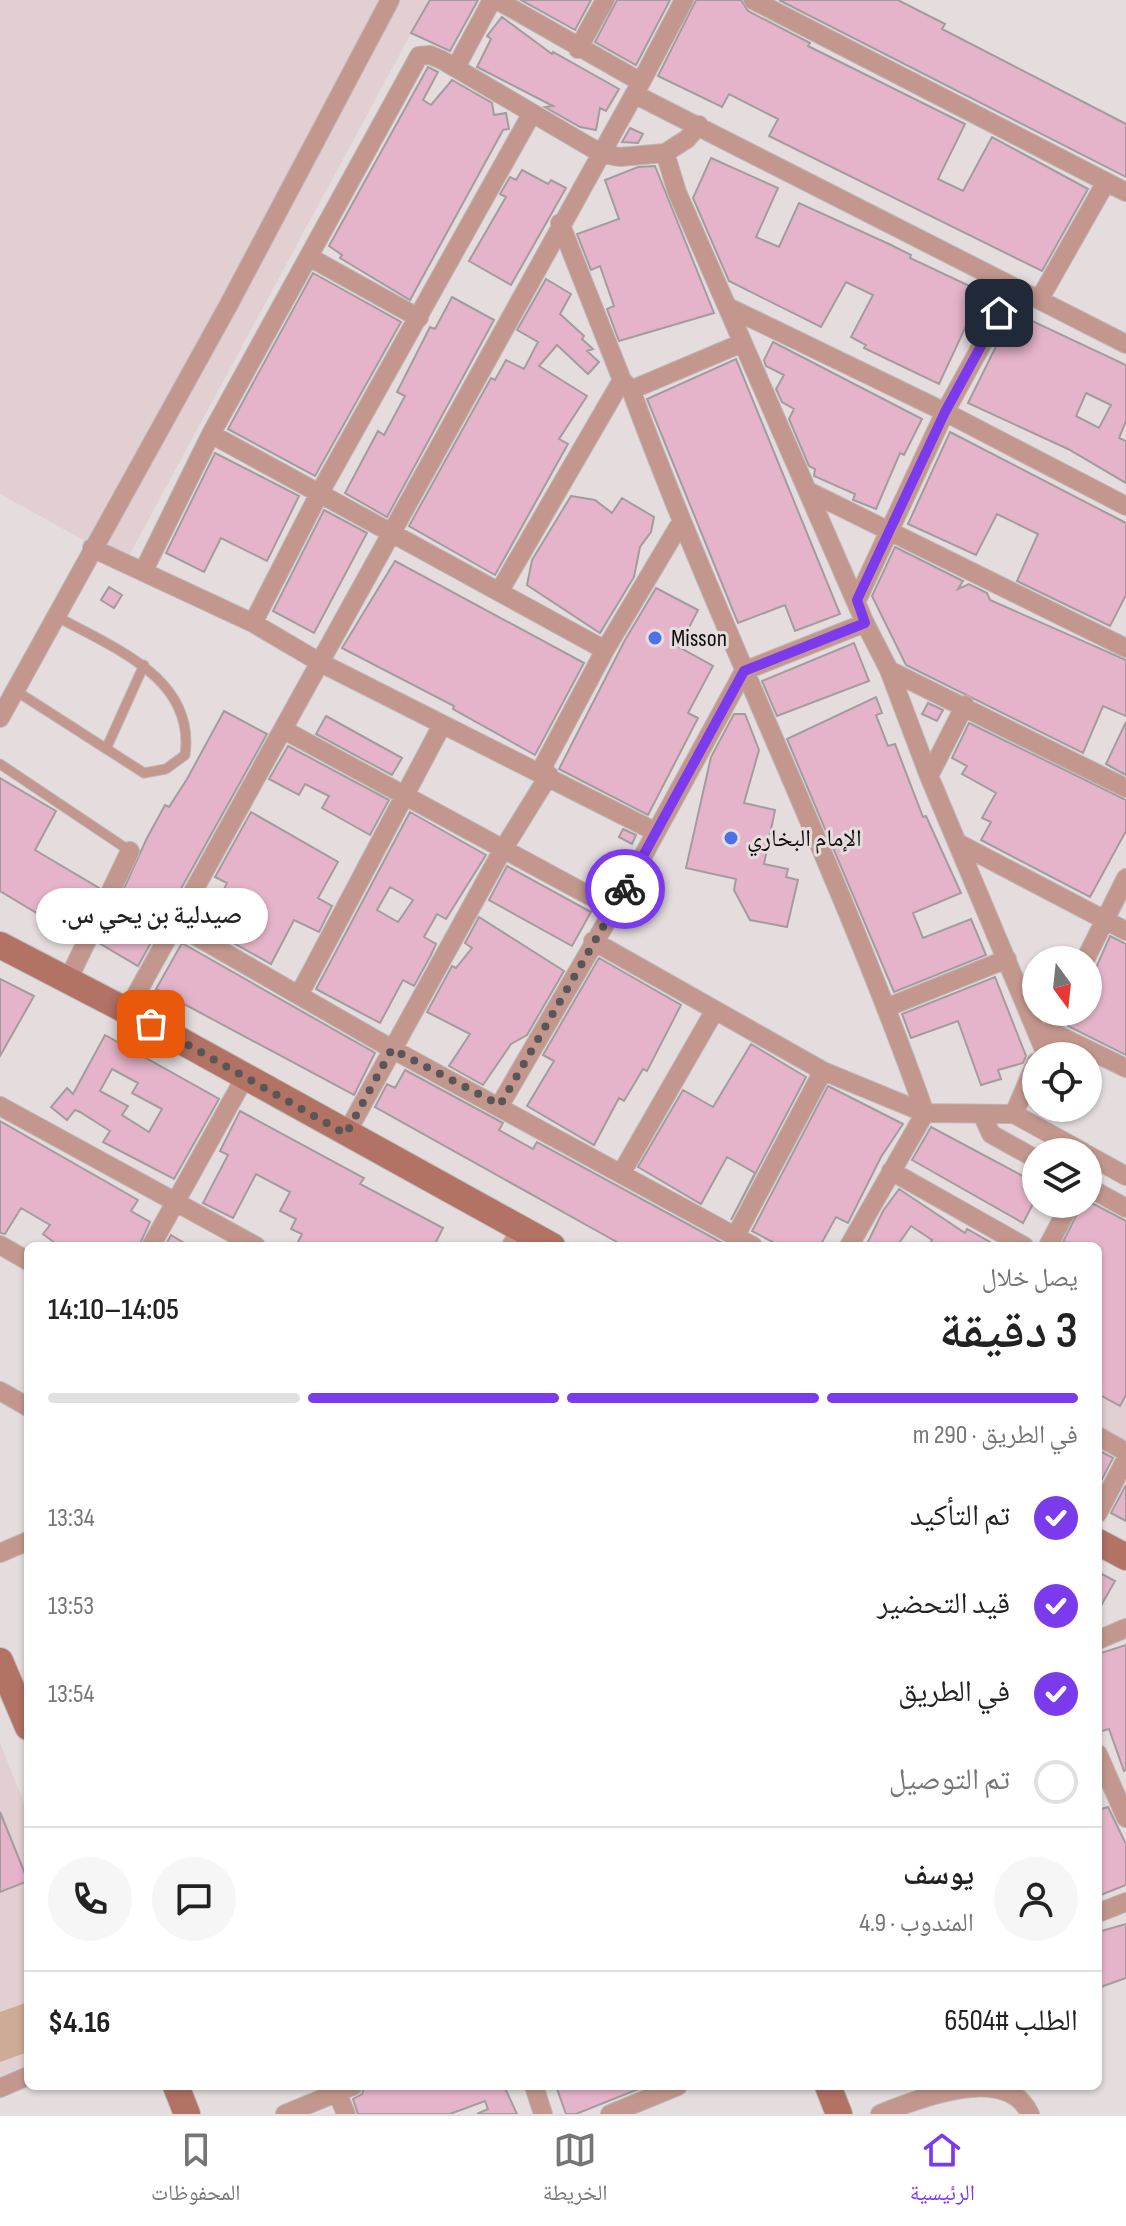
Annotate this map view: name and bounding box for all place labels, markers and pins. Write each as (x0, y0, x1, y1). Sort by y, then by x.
pin (965, 279, 1033, 347)
place label: Misson (671, 624, 727, 653)
marker: Misson (646, 629, 664, 647)
place label: الإمام البخاري (747, 824, 862, 857)
marker: الإمام البخاري (722, 829, 740, 847)
callout: صيدلية بن يحي س. (35, 888, 267, 944)
pin (117, 990, 185, 1058)

